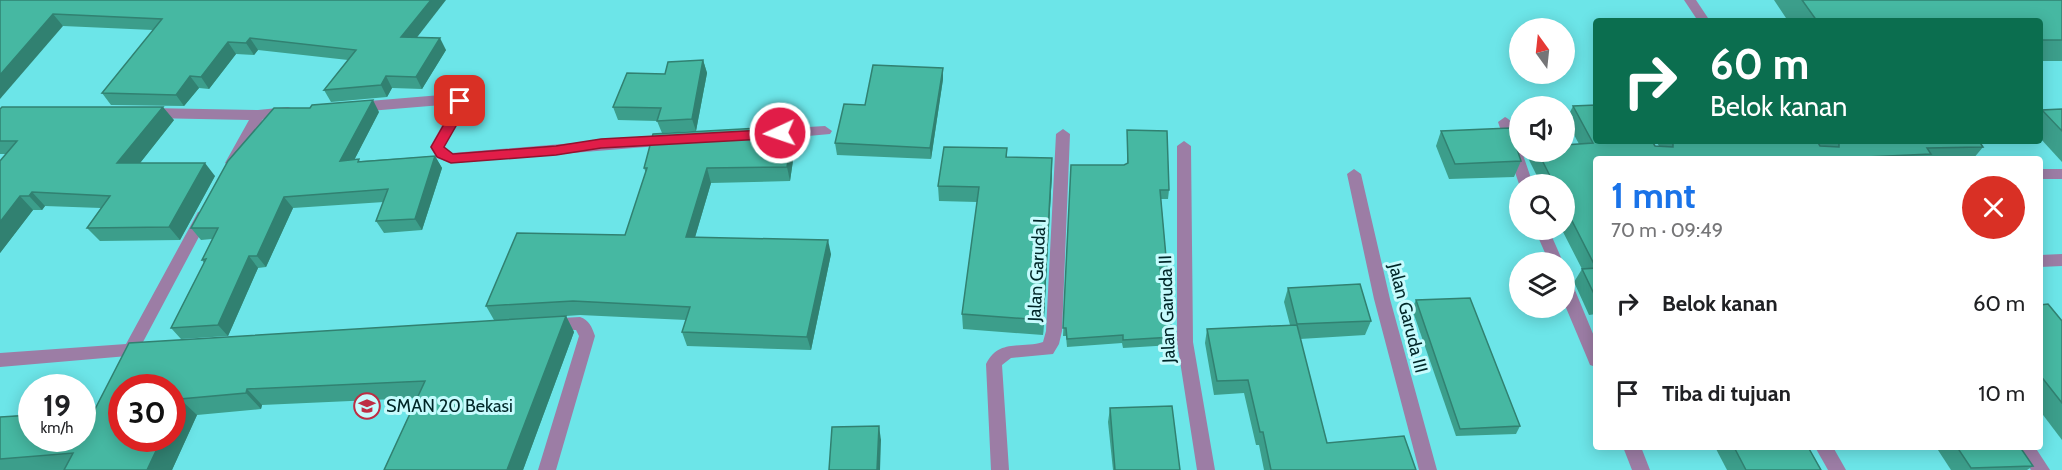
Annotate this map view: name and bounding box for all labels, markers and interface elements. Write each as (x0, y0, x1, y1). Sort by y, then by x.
north arrow (1509, 18, 1575, 84)
map controls (1509, 18, 1575, 318)
text: 60 m (1710, 38, 1809, 90)
icon: right (1611, 42, 1689, 120)
pin (434, 75, 485, 126)
icon: arrive (443, 84, 476, 117)
text: Belok kanan (1710, 90, 1847, 123)
button: sound (1509, 96, 1575, 162)
position arrow (748, 101, 812, 165)
text: 1 mnt (1611, 173, 1696, 217)
button: search (1509, 174, 1575, 240)
button: close (1962, 176, 2025, 239)
street label: Jalan Garuda I (1023, 218, 1051, 323)
text: 70 m · 09:49 (1611, 218, 1723, 242)
button: layers (1509, 252, 1575, 318)
street label: Jalan Garuda II (1154, 255, 1180, 364)
street label: Jalan Garuda III (1383, 260, 1432, 375)
icon: right (1611, 287, 1644, 320)
text: Belok kanan (1662, 290, 1778, 317)
text: 60 m (1973, 290, 2025, 317)
speed limit sign: 30 (108, 374, 186, 452)
icon: arrive (1611, 377, 1644, 410)
text: Tiba di tujuan (1662, 380, 1791, 407)
text: 10 m (1978, 380, 2025, 407)
text: 19 (43, 387, 71, 424)
school or university icon: SMAN 20 Bekasi (352, 391, 382, 421)
place label: SMAN 20 Bekasi (386, 395, 513, 417)
text: km/h (41, 419, 73, 437)

